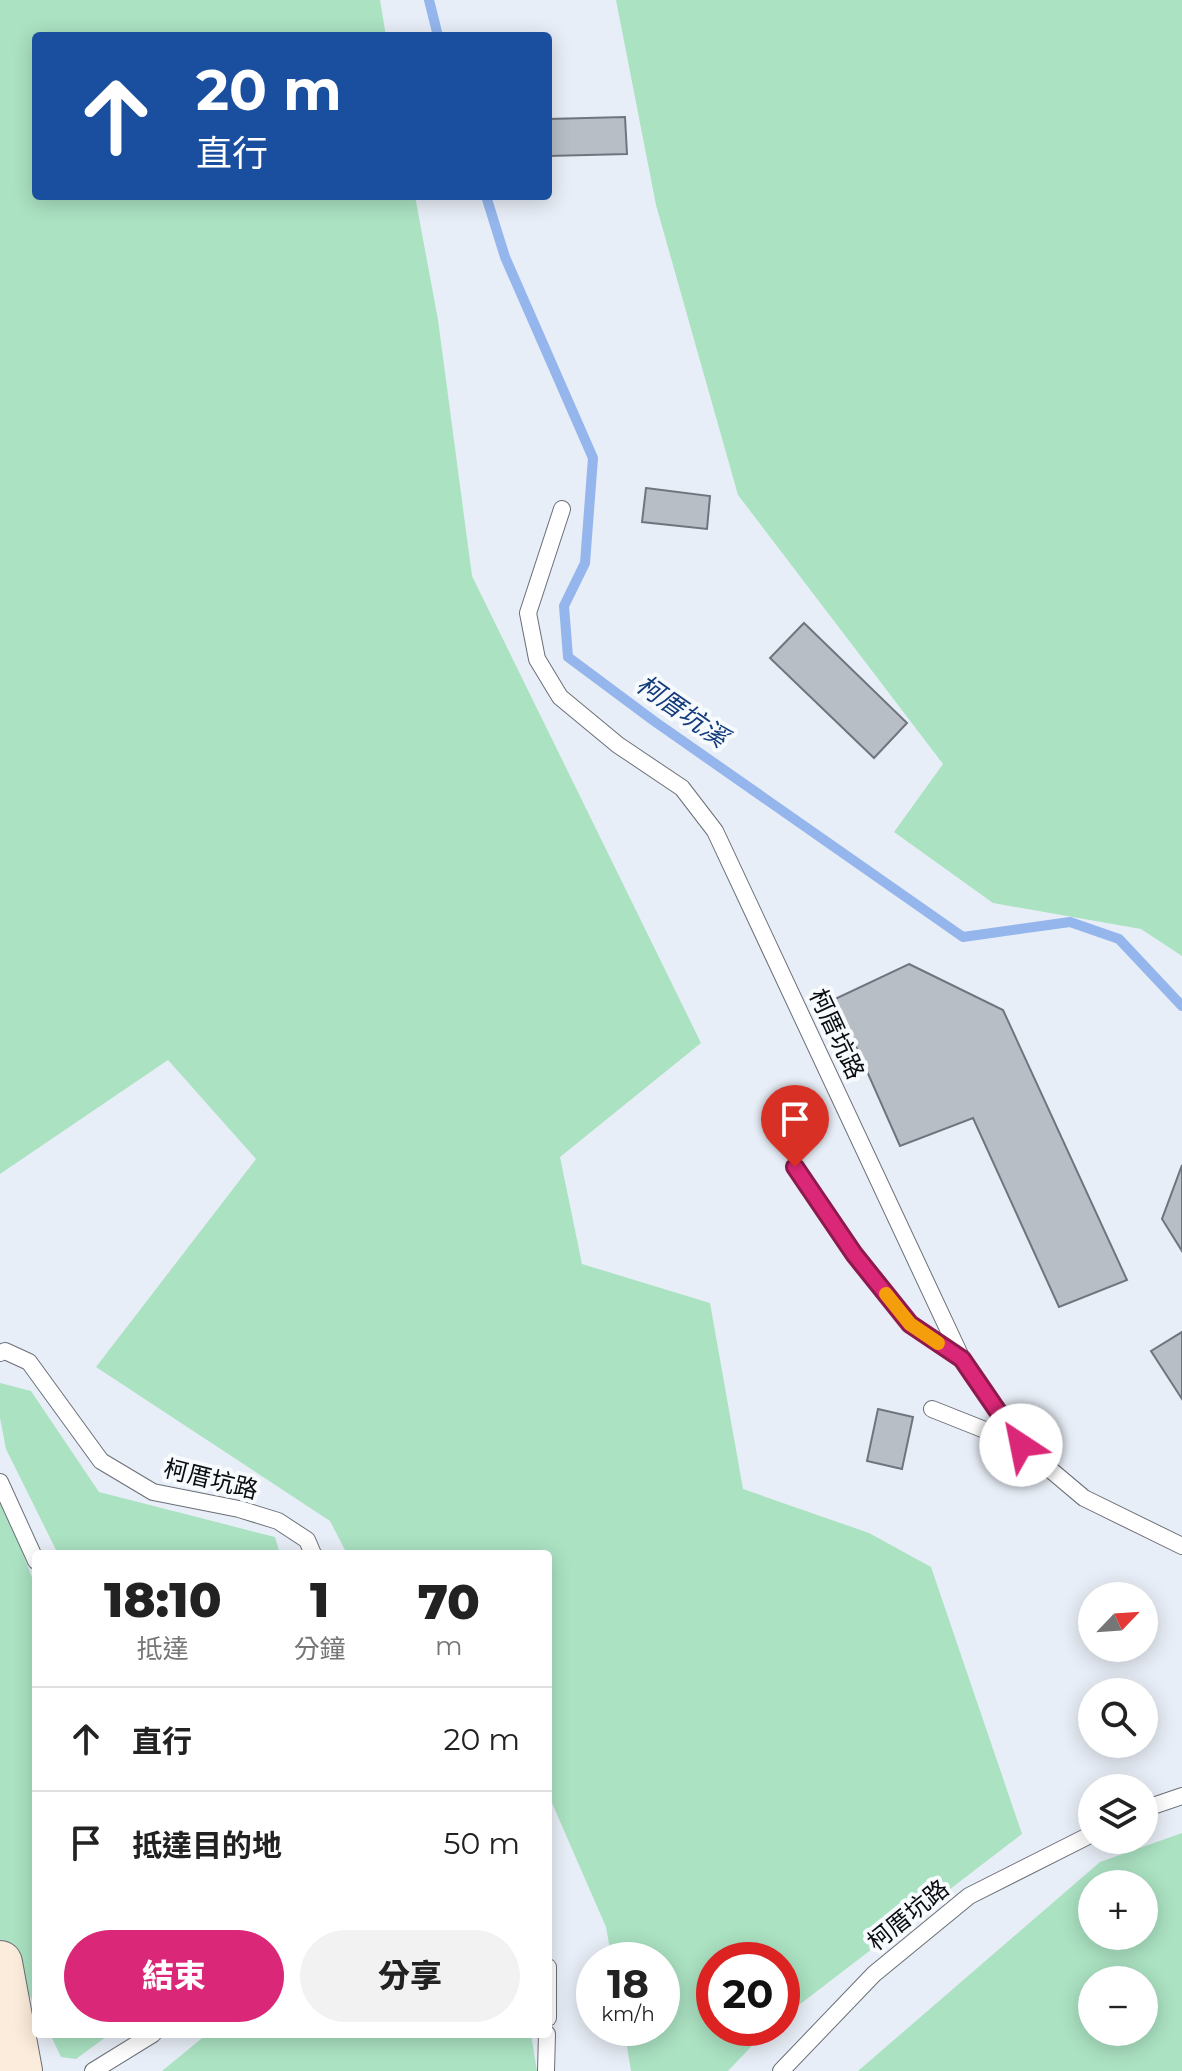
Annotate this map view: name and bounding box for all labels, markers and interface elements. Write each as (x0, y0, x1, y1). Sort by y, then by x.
text: 20 m (196, 56, 342, 124)
icon: ahead (64, 64, 168, 168)
text: 直行 (196, 131, 268, 175)
water label: 柯厝坑溪 (630, 668, 737, 756)
street label: 柯厝坑路 (804, 984, 870, 1084)
pin (761, 1085, 829, 1167)
icon: arrive (773, 1097, 817, 1141)
position arrow (979, 1403, 1063, 1487)
street label: 柯厝坑路 (161, 1453, 261, 1505)
text: 18:10 (104, 1571, 222, 1629)
text: 1 (310, 1571, 329, 1629)
text: 70 (418, 1573, 480, 1631)
north arrow (1078, 1582, 1158, 1662)
map controls (1078, 1582, 1158, 2046)
text: m (435, 1630, 463, 1662)
text: 抵達 (137, 1633, 189, 1665)
text: 分鐘 (294, 1633, 346, 1665)
button: search (1078, 1678, 1158, 1758)
icon: ahead (64, 1717, 108, 1761)
text: 20 m (443, 1721, 520, 1758)
text: 直行 (132, 1723, 192, 1760)
button: layers (1078, 1774, 1158, 1854)
icon: arrive (64, 1821, 108, 1865)
text: 50 m (443, 1825, 520, 1862)
text: 抵達目的地 (132, 1827, 282, 1864)
button: + (1078, 1870, 1158, 1950)
street label: 柯厝坑路 (862, 1874, 954, 1956)
button: 結束 (64, 1930, 284, 2022)
button: 分享 (300, 1930, 520, 2022)
speed limit sign: 20 (696, 1942, 800, 2046)
text: 18 (607, 1959, 649, 2008)
button: − (1078, 1966, 1158, 2046)
text: km/h (601, 2002, 655, 2026)

